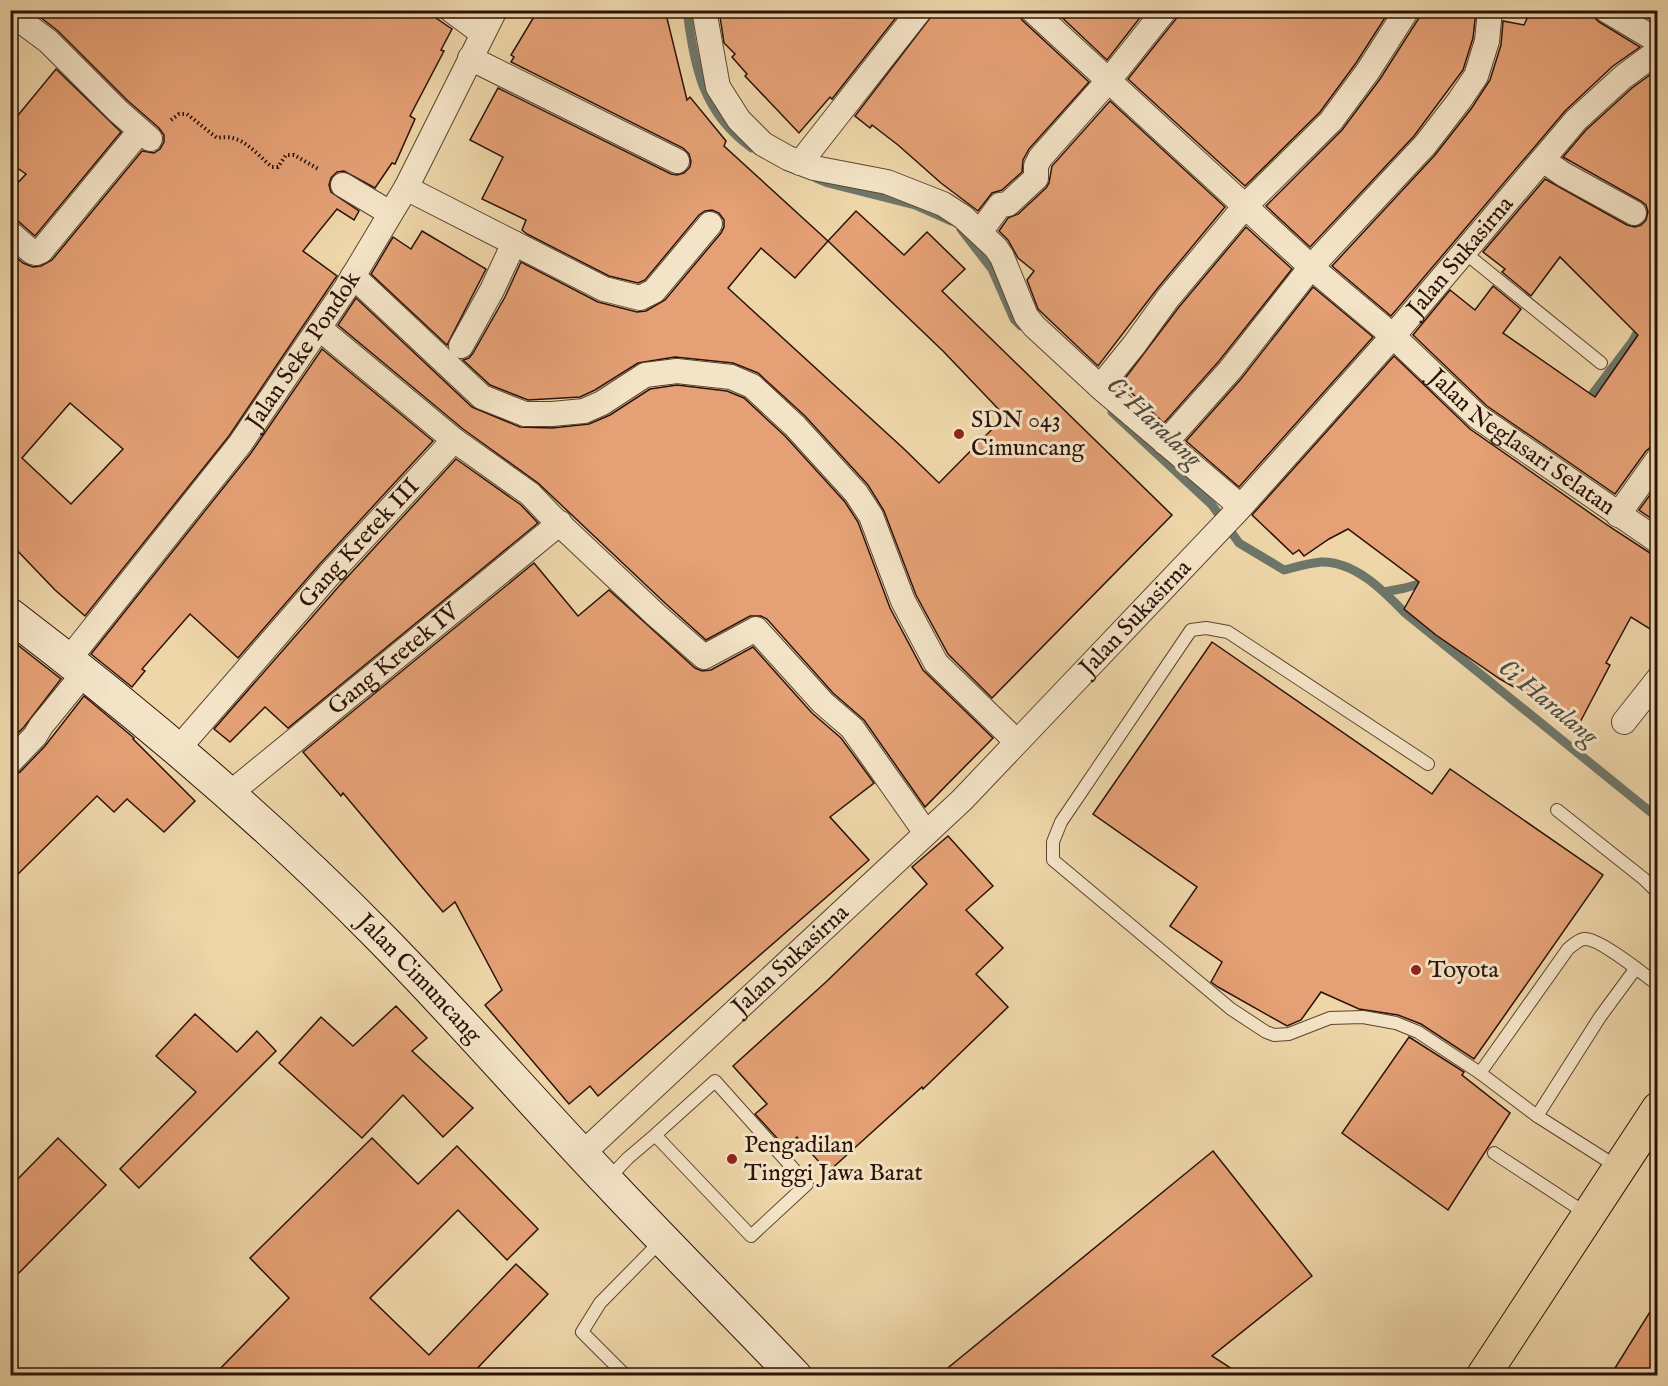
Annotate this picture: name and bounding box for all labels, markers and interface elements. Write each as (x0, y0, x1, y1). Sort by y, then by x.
street label: Jalan Sukasirna (1398, 189, 1521, 326)
street label: Jalan Seke Pondok (237, 265, 368, 438)
street label: Jalan Neglasari Selatan (1419, 360, 1622, 523)
water label: Ci Haralang (1098, 369, 1210, 476)
place label: SDN 043 Cimuncang (971, 405, 1086, 464)
marker: SDN 043 Cimuncang (952, 427, 966, 441)
street label: Gang Kretek III (291, 472, 426, 615)
street label: Jalan Sukasirna (1071, 552, 1199, 685)
street label: Gang Kretek IV (321, 596, 467, 722)
water label: Ci Haralang (1491, 652, 1606, 754)
street label: Jalan Sukasirna (723, 897, 856, 1024)
street label: Jalan Cimuncang (348, 905, 489, 1051)
place label: Toyota (1428, 955, 1500, 986)
marker: Toyota (1409, 963, 1423, 977)
place label: Pengadilan Tinggi Jawa Barat (744, 1130, 923, 1189)
marker: Pengadilan Tinggi Jawa Barat (725, 1152, 739, 1166)

